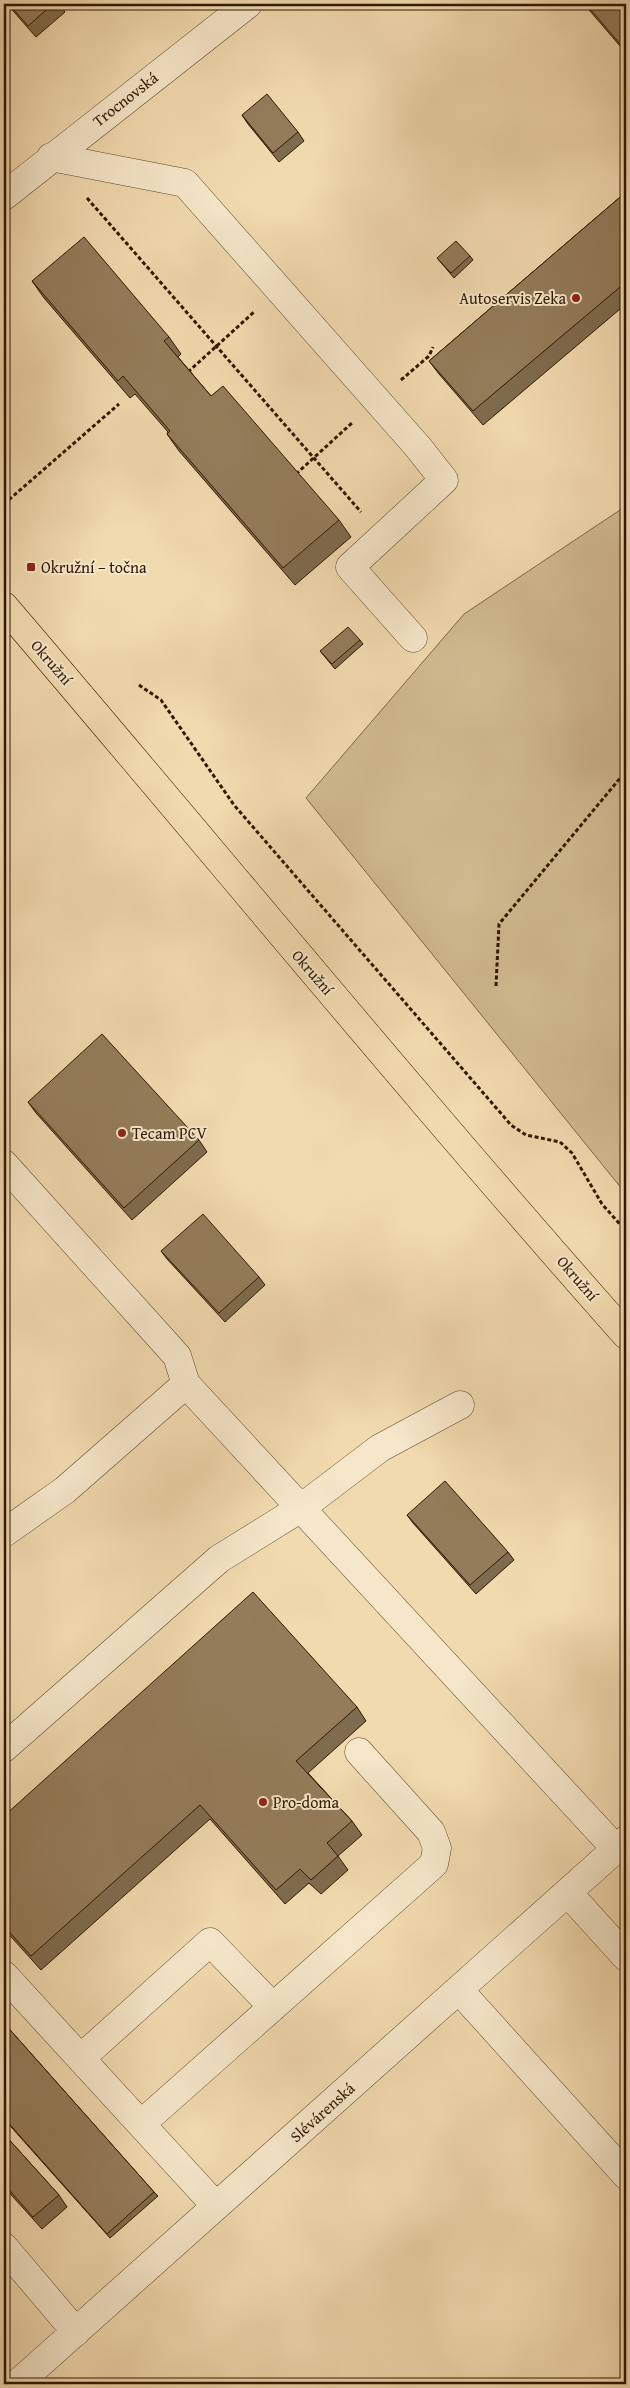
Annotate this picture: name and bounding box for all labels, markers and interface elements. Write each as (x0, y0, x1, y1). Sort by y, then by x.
street label: Trocnovská (87, 65, 163, 132)
place label: Autoservis Zeka (459, 286, 566, 310)
marker: Autoservis Zeka (570, 292, 582, 304)
place label: Okružní – točna (41, 555, 147, 579)
marker: Okružní – točna (25, 561, 37, 573)
street label: Okružní (25, 634, 79, 690)
street label: Okružní (286, 944, 340, 1000)
place label: Tecam PCV (132, 1121, 207, 1145)
marker: Tecam PCV (116, 1127, 128, 1139)
street label: Okružní (551, 1250, 605, 1306)
place label: Pro-doma (273, 1790, 339, 1814)
marker: Pro-doma (257, 1796, 269, 1808)
street label: Slévárenská (284, 2076, 360, 2148)

